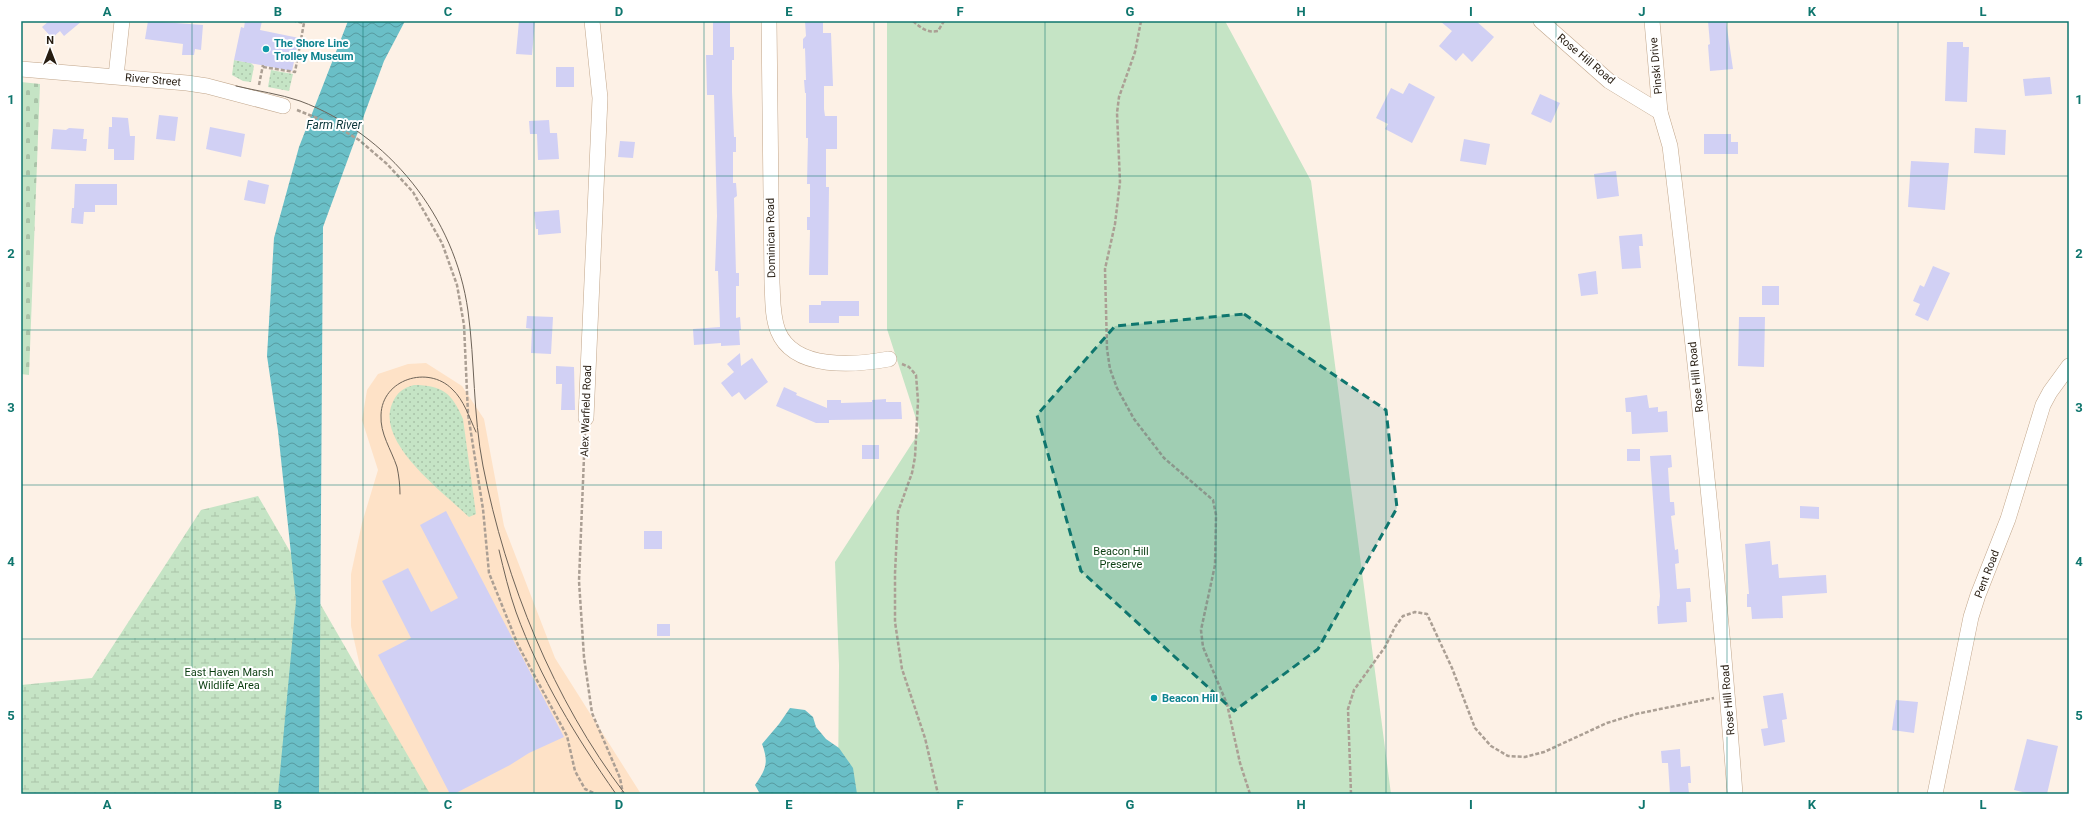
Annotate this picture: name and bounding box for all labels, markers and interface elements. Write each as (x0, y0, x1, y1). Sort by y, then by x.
text: A (103, 4, 112, 19)
text: B (274, 4, 282, 19)
text: C (444, 4, 453, 19)
text: D (615, 4, 623, 19)
text: E (785, 4, 793, 19)
text: F (956, 4, 964, 19)
text: G (1126, 4, 1135, 19)
text: H (1296, 4, 1306, 19)
text: I (1469, 4, 1473, 19)
text: J (1638, 4, 1646, 19)
text: K (1808, 4, 1817, 19)
text: L (1979, 4, 1987, 19)
north arrow (30, 30, 70, 70)
street label: Rose Hill Road (1555, 31, 1617, 87)
text: N (46, 34, 54, 47)
place label: The Shore Line Trolley Museum (274, 37, 354, 63)
street label: Pinski Drive (1647, 37, 1665, 95)
marker: The Shore Line Trolley Museum (261, 44, 271, 54)
street label: River Street (125, 71, 182, 89)
text: 1 (7, 92, 15, 107)
text: 1 (2075, 92, 2083, 107)
water label: Farm River (306, 118, 363, 132)
street label: Dominican Road (764, 198, 778, 278)
text: 2 (7, 246, 15, 261)
text: 2 (2075, 246, 2083, 261)
street label: Rose Hill Road (1686, 341, 1706, 413)
street label: Alex Warfield Road (578, 365, 594, 457)
text: 3 (7, 400, 15, 415)
text: 3 (2075, 400, 2083, 415)
park label: Beacon Hill Preserve (1093, 545, 1149, 571)
street label: Pent Road (1972, 548, 2002, 600)
text: 4 (7, 554, 15, 569)
text: 4 (2075, 554, 2083, 569)
street label: Rose Hill Road (1718, 664, 1738, 736)
park label: East Haven Marsh Wildlife Area (185, 666, 273, 692)
place label: Beacon Hill (1162, 692, 1218, 705)
marker: Beacon Hill (1149, 693, 1159, 703)
text: 5 (7, 708, 15, 723)
text: 5 (2075, 708, 2083, 723)
text: A (103, 797, 112, 812)
text: B (274, 797, 282, 812)
text: C (444, 797, 453, 812)
text: D (615, 797, 623, 812)
text: E (785, 797, 793, 812)
text: F (956, 797, 964, 812)
text: G (1126, 797, 1135, 812)
text: H (1296, 797, 1306, 812)
text: I (1469, 797, 1473, 812)
text: J (1638, 797, 1646, 812)
text: K (1808, 797, 1817, 812)
text: L (1979, 797, 1987, 812)

